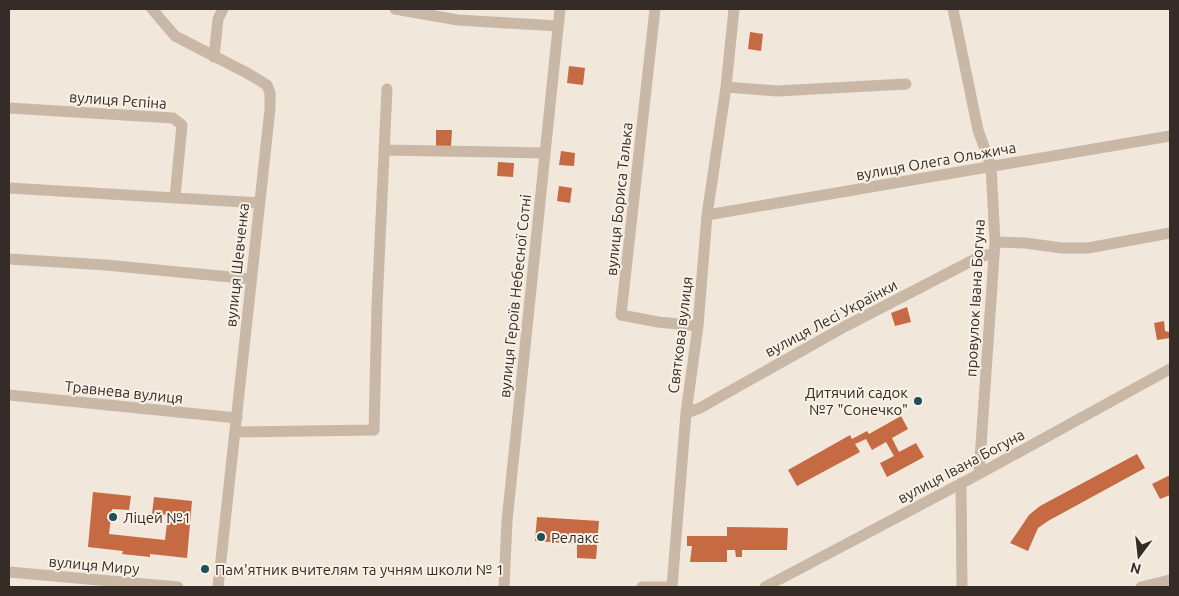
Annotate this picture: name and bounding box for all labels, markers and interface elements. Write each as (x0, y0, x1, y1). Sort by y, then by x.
street label: вулиця Рєпіна (69, 88, 167, 112)
street label: вулиця Бориса Талька (602, 121, 636, 277)
street label: вулиця Олега Ольжича (855, 139, 1017, 183)
street label: вулиця Героїв Небесної Сотні (496, 193, 534, 399)
street label: вулиця Шевченка (222, 202, 252, 328)
street label: провулок Івана Богуна (962, 219, 988, 377)
street label: Святкова вулиця (664, 276, 696, 394)
street label: вулиця Лесі Українки (762, 276, 900, 360)
street label: Травнева вулиця (64, 377, 184, 407)
place label: Дитячий садок №7 "Сонечко" (805, 384, 908, 418)
marker: Дитячий садок №7 "Сонечко" (912, 395, 924, 407)
street label: вулиця Івана Богуна (895, 425, 1027, 507)
place label: Ліцей №1 (123, 509, 191, 526)
marker: Ліцей №1 (107, 511, 119, 523)
place label: Релакс (551, 529, 599, 546)
marker: Релакс (535, 531, 547, 543)
north arrow (1114, 531, 1164, 581)
street label: вулиця Миру (48, 553, 140, 577)
text: N (1129, 559, 1143, 578)
place label: Пам'ятник вчителям та учням школи № 1 (215, 561, 504, 578)
marker: Пам'ятник вчителям та учням школи № 1 (199, 563, 211, 575)

